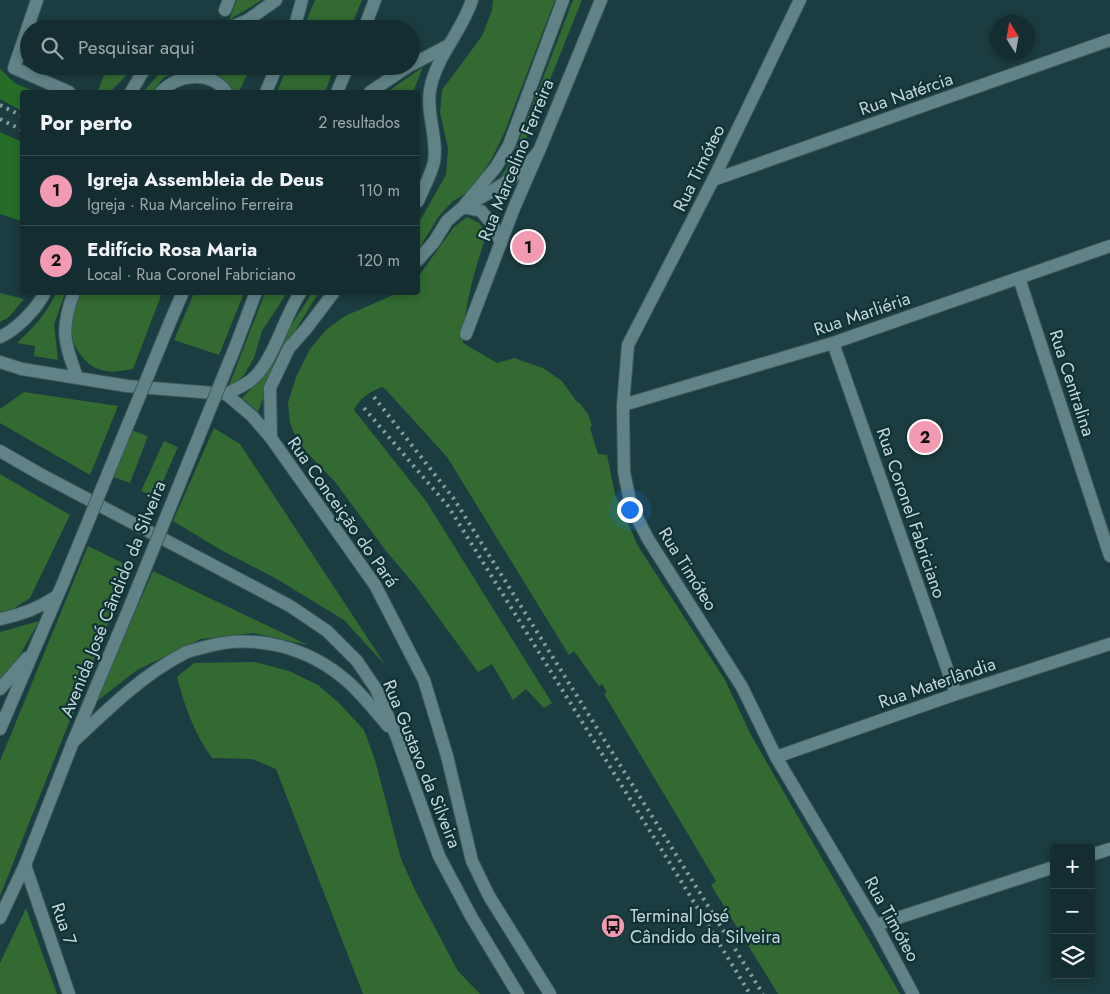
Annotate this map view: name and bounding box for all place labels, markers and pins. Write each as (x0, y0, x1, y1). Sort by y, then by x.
pin: 1 (512, 228, 544, 266)
pin: 2 (909, 418, 941, 456)
place label: Terminal José Cândido da Silveira (630, 903, 780, 950)
bus stop icon: Terminal José Cândido da Silveira (600, 913, 626, 939)

